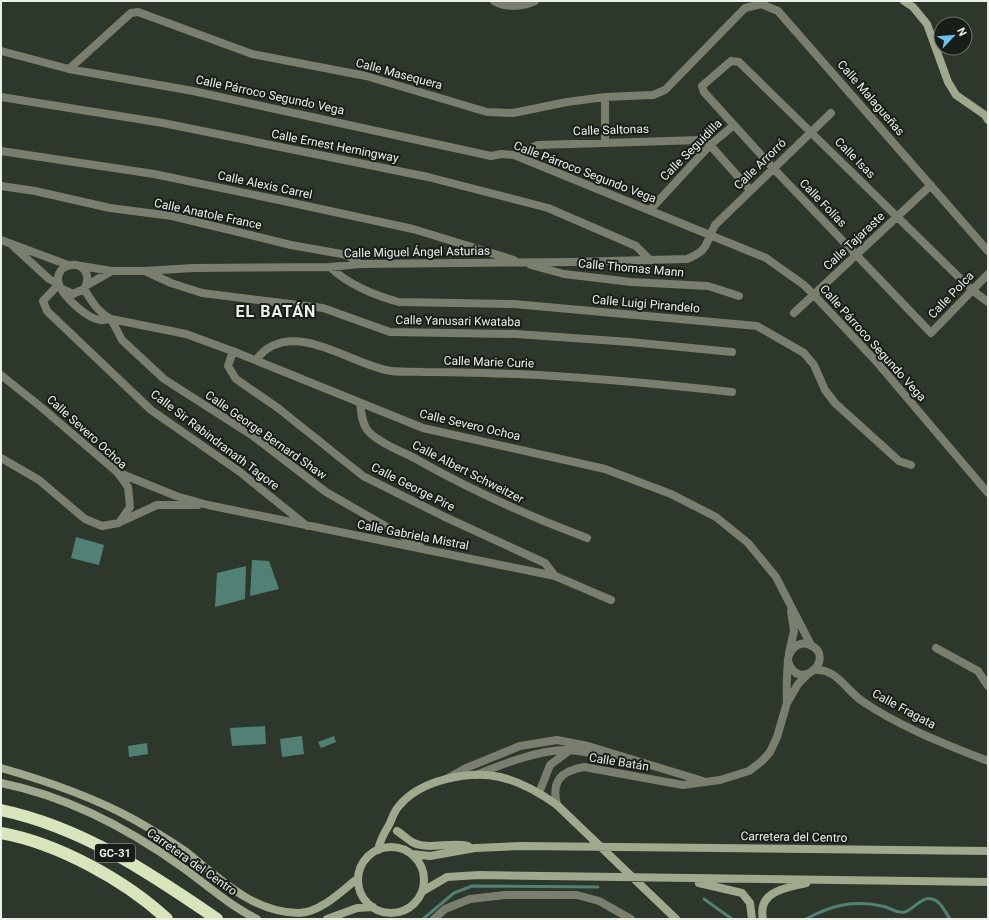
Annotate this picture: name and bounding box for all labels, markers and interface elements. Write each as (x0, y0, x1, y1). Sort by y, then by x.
north arrow (933, 16, 973, 56)
text: N (954, 25, 969, 38)
street label: Calle Masequera (354, 56, 444, 92)
street label: Calle Malagueñas (835, 58, 907, 138)
street label: Calle Párroco Segundo Vega (194, 72, 346, 118)
street label: Calle Seguidilla (657, 116, 725, 184)
street label: Calle Saltonas (573, 122, 649, 138)
street label: Calle Ernest Hemingway (270, 127, 400, 165)
street label: Calle Isas (832, 135, 878, 181)
street label: Calle Arrorró (731, 136, 789, 192)
street label: Calle Párroco Segundo Vega (512, 138, 658, 206)
street label: Calle Alexis Carrel (216, 168, 314, 202)
street label: Calle Folías (797, 176, 849, 230)
street label: Calle Anatole France (153, 196, 263, 232)
street label: Calle Tajaraste (821, 209, 887, 273)
street label: Calle Miguel Ángel Asturias (344, 243, 490, 260)
street label: Calle Thomas Mann (577, 256, 685, 280)
street label: Calle Polca (925, 269, 977, 321)
street label: Calle Párroco Segundo Vega (817, 282, 929, 404)
street label: Calle Luigi Pirandelo (591, 292, 701, 316)
district label: EL BATÁN (236, 302, 316, 321)
street label: Calle Yanusari Kwataba (395, 313, 521, 329)
street label: Calle Marie Curie (443, 353, 535, 371)
street label: Calle Sir Rabindranath Tagore (148, 387, 282, 493)
street label: Calle George Bernard Shaw (203, 388, 329, 482)
street label: Calle Severo Ochoa (44, 392, 130, 472)
street label: Calle Severo Ochoa (418, 407, 522, 443)
street label: Calle Albert Schweitzer (410, 438, 526, 506)
street label: Calle George Pire (369, 460, 457, 514)
street label: Calle Gabriela Mistral (356, 517, 470, 553)
street label: Calle Fragata (870, 686, 938, 732)
street label: Calle Batán (588, 750, 650, 774)
street label: Carretera del Centro (144, 826, 240, 898)
street label: Carretera del Centro (740, 829, 848, 845)
road number: GC-31 (95, 844, 135, 862)

